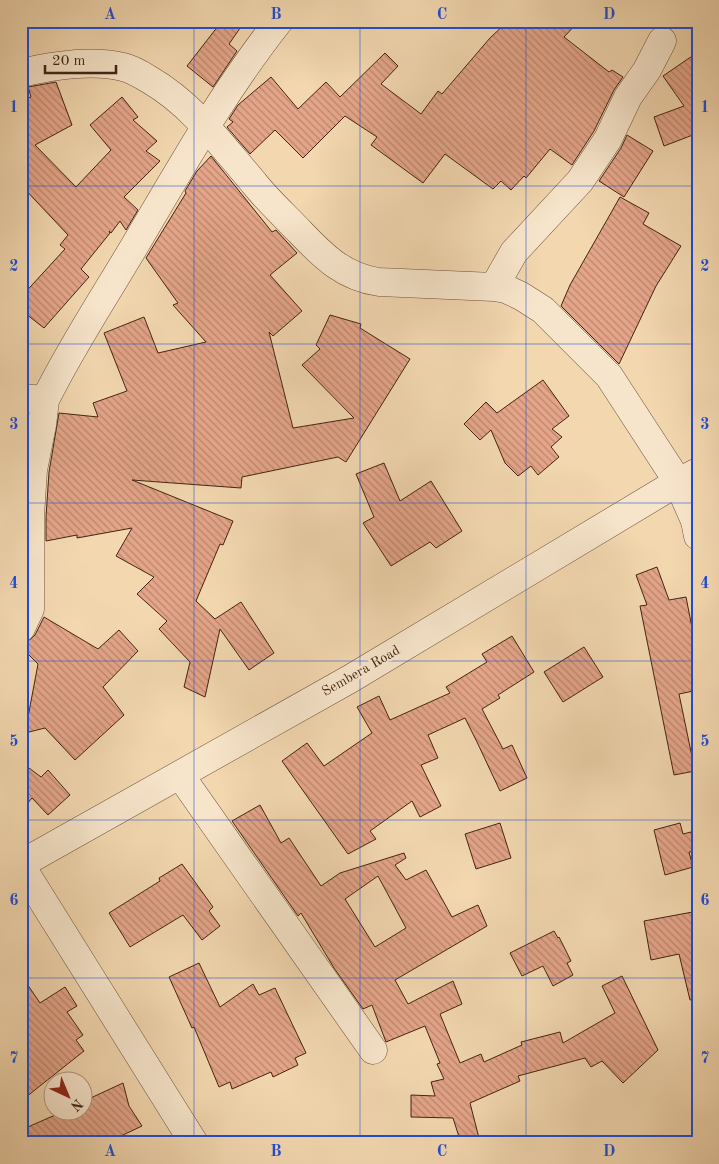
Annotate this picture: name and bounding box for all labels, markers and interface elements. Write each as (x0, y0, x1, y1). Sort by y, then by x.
text: A (104, 7, 116, 23)
text: B (270, 7, 282, 23)
text: C (437, 7, 447, 23)
text: D (603, 7, 615, 23)
scale bar (45, 42, 116, 74)
text: 20 m (52, 54, 86, 69)
text: 1 (9, 100, 19, 116)
text: 1 (700, 100, 710, 116)
text: 2 (9, 259, 19, 275)
text: 2 (700, 259, 710, 275)
text: 3 (9, 417, 19, 433)
text: 3 (700, 417, 710, 433)
text: 4 (9, 576, 19, 592)
text: 4 (700, 576, 710, 592)
street label: Sembera Road (320, 643, 402, 699)
text: 5 (9, 734, 19, 750)
text: 5 (700, 734, 710, 750)
text: 6 (9, 893, 19, 909)
text: 6 (700, 893, 710, 909)
text: 7 (9, 1051, 19, 1067)
text: 7 (700, 1051, 710, 1067)
north arrow (42, 1072, 92, 1122)
text: N (67, 1096, 85, 1114)
text: A (104, 1144, 116, 1160)
text: B (270, 1144, 282, 1160)
text: C (437, 1144, 447, 1160)
text: D (603, 1144, 615, 1160)

